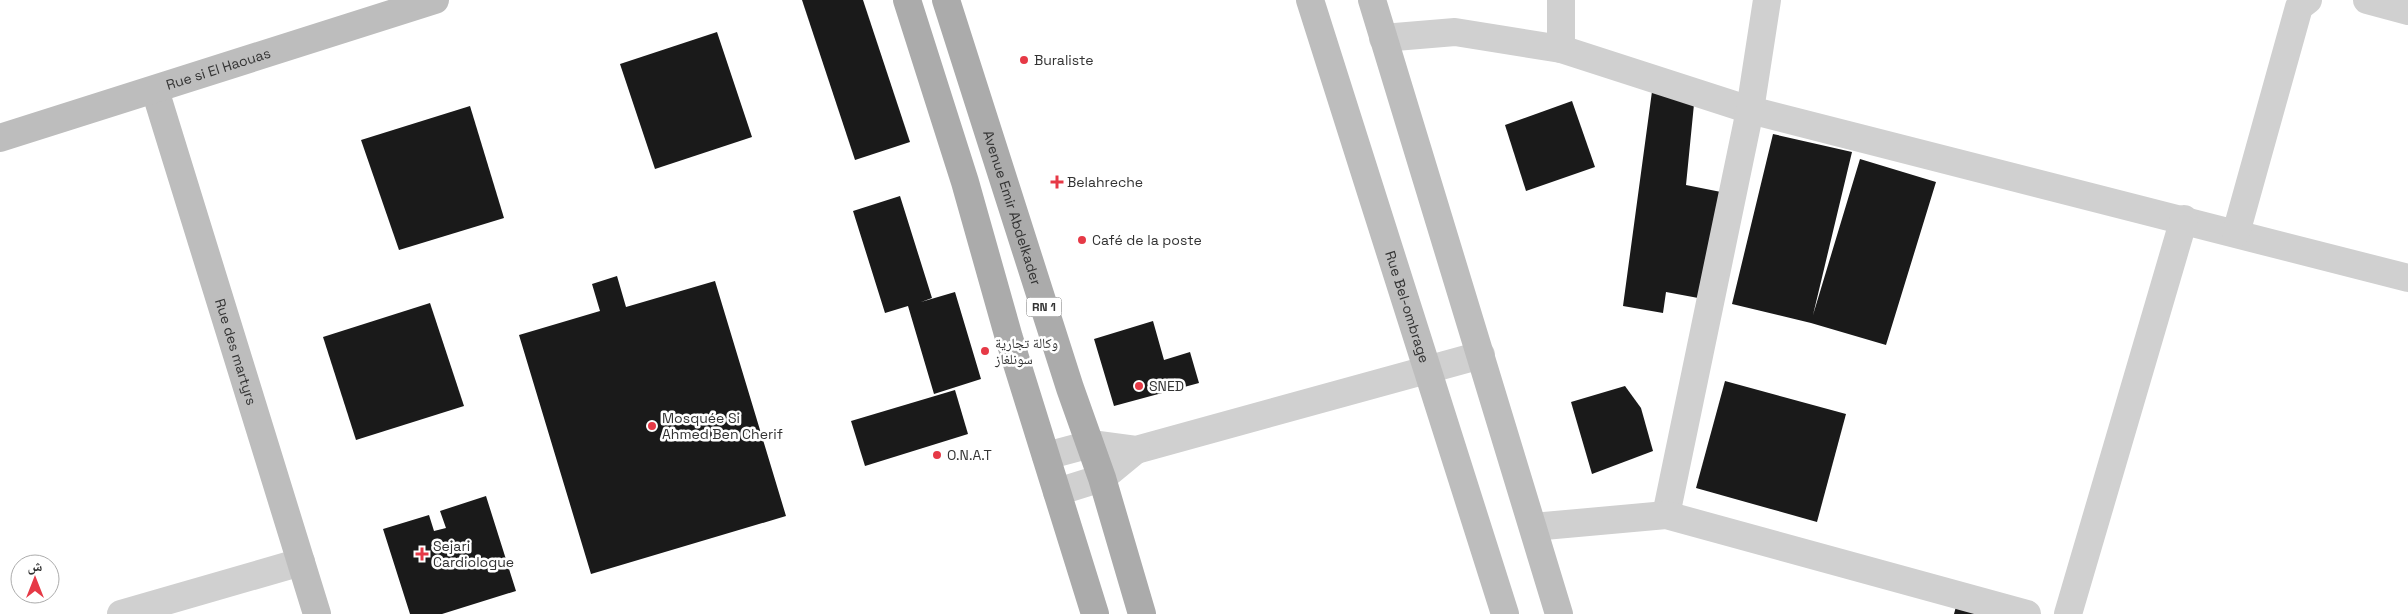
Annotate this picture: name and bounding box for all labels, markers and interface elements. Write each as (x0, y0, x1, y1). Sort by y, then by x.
street label: Rue si El Haouas (164, 44, 273, 94)
place label: Buraliste (1034, 51, 1093, 69)
marker: Buraliste (1018, 54, 1030, 66)
street label: Avenue Emir Abdelkader (979, 128, 1046, 287)
place label: Belahreche (1067, 173, 1143, 191)
marker: Belahreche (1051, 176, 1063, 188)
place label: Café de la poste (1092, 231, 1202, 249)
marker: Café de la poste (1076, 234, 1088, 246)
street label: Rue Bel-ombrage (1381, 249, 1434, 365)
street label: Rue des martyrs (211, 296, 261, 407)
road number: RN 1 (1026, 298, 1062, 316)
place label: وكالة تجارية سونلغاز (994, 334, 1058, 368)
marker: وكالة تجارية سونلغاز (979, 345, 991, 357)
place label: SNED (1149, 377, 1184, 395)
marker: SNED (1133, 380, 1145, 392)
place label: Mosquée Si Ahmed Ben Cherif (662, 409, 783, 443)
marker: Mosquée Si Ahmed Ben Cherif (646, 420, 658, 432)
place label: O.N.A.T (947, 446, 992, 464)
marker: O.N.A.T (931, 449, 943, 461)
place label: Sejari Cardiologue (433, 537, 514, 571)
marker: Sejari Cardiologue (415, 547, 429, 561)
north arrow (10, 554, 60, 604)
text: ش (28, 557, 43, 575)

